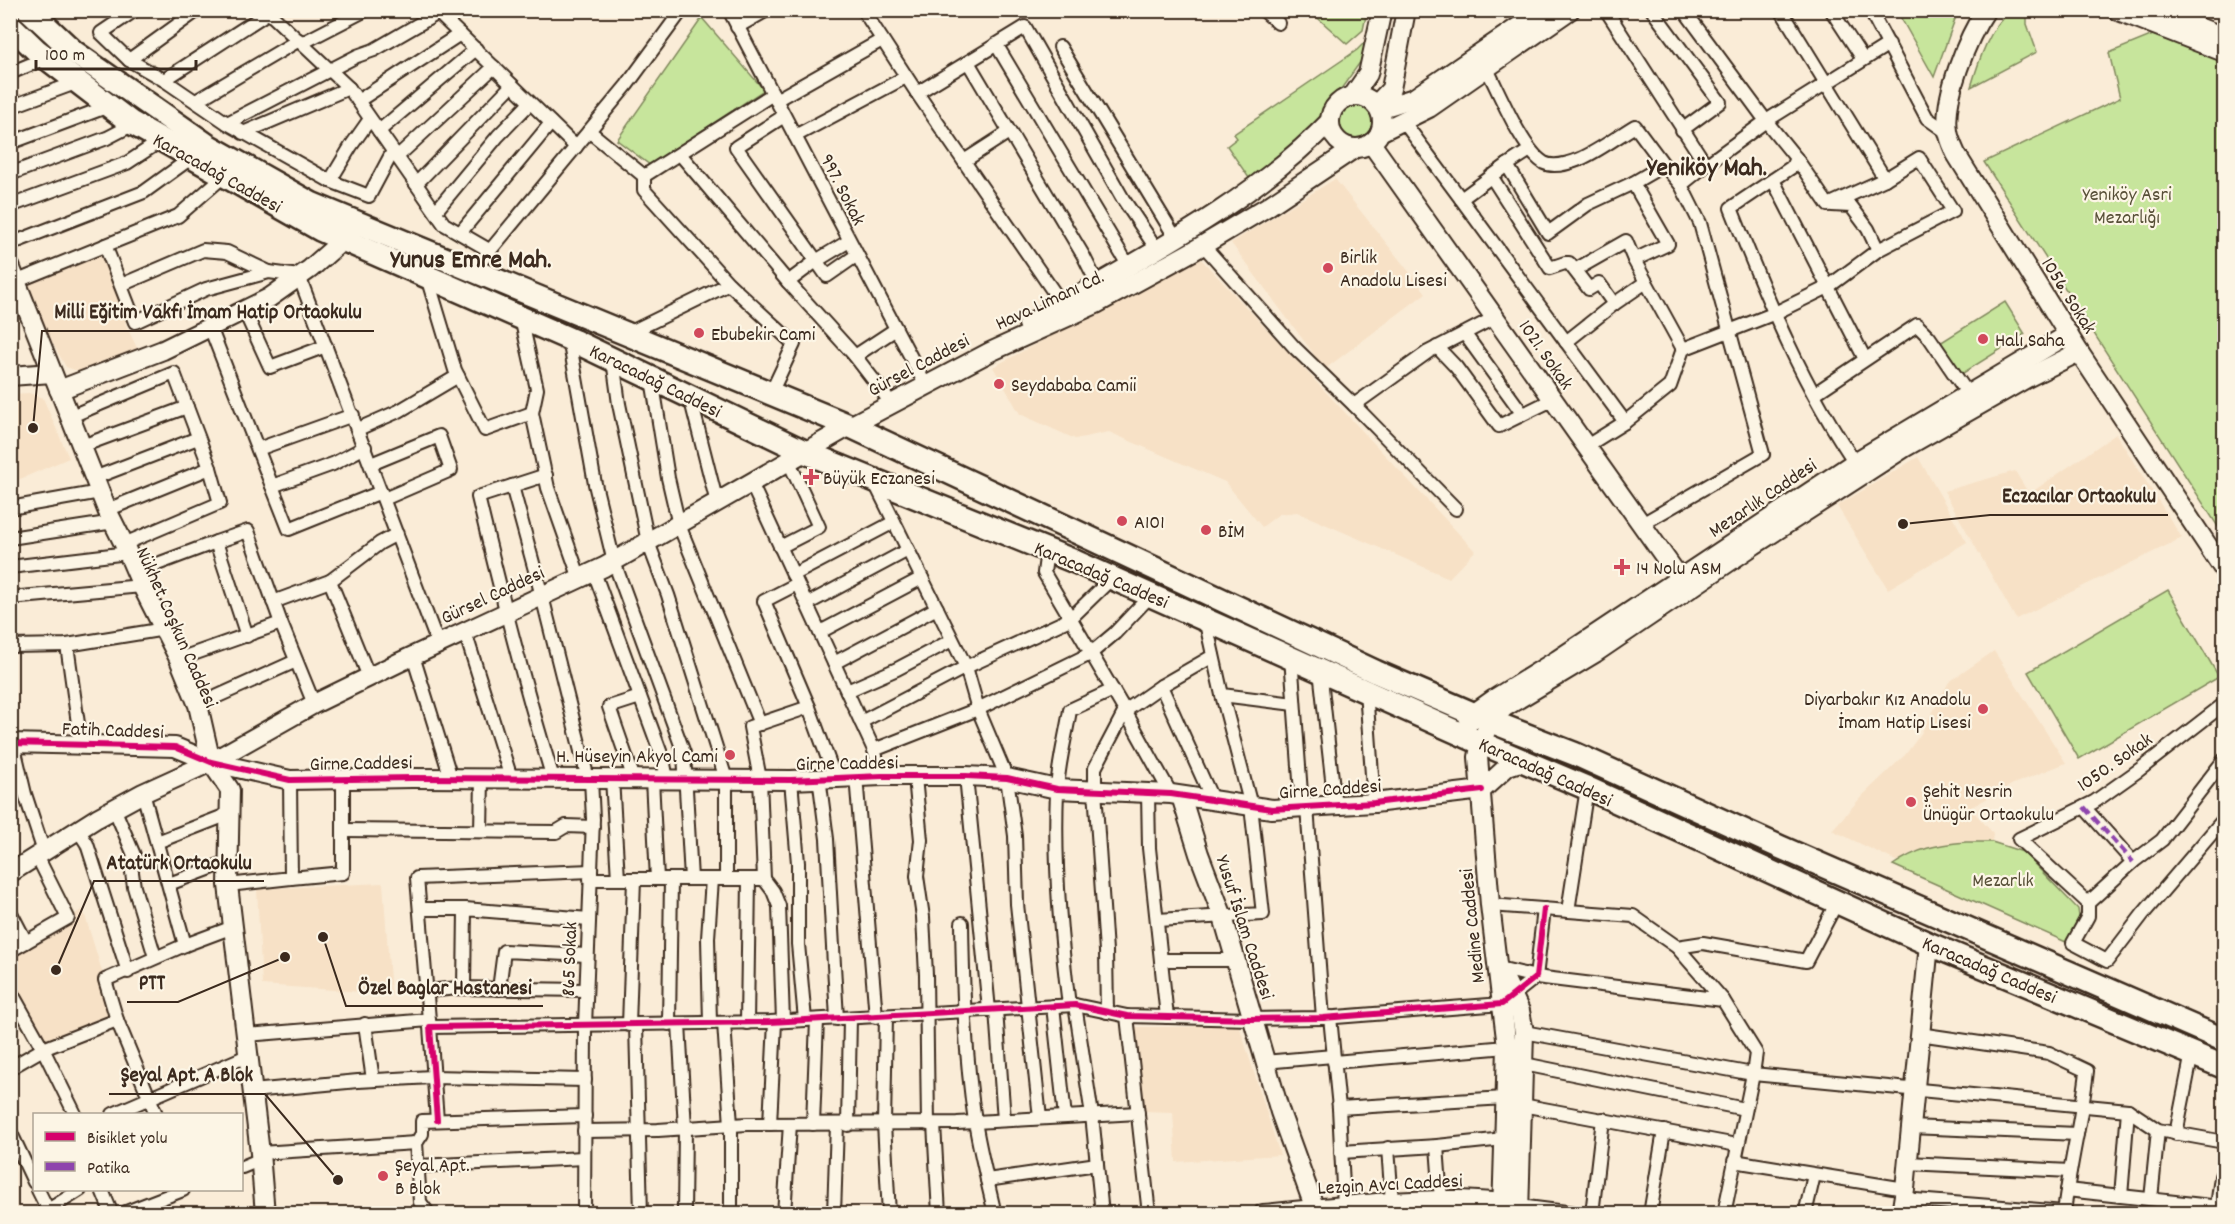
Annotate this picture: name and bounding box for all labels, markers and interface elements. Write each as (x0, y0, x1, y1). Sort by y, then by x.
scale bar (36, 33, 196, 71)
text: 100 m (45, 44, 85, 69)
street label: Karacadağ Caddesi (147, 128, 287, 222)
street label: 997. Sokak (811, 150, 871, 231)
district label: Yeniköy Mah. (1646, 151, 1767, 188)
park label: Yeniköy Asri Mezarlığı (2082, 182, 2172, 233)
district label: Yunus Emre Mah. (389, 243, 552, 280)
place label: Birlik Anadolu Lisesi (1340, 245, 1447, 296)
street label: 1056. Sokak (2033, 253, 2102, 340)
marker: Birlik Anadolu Lisesi (1321, 261, 1335, 275)
street label: Hava Limanı Cd. (991, 264, 1109, 339)
callout: Milli Eğitim Vakfı İmam Hatip Ortaokulu (42, 292, 374, 331)
text: Milli Eğitim Vakfı İmam Hatip Ortaokulu (54, 299, 362, 329)
street label: 1021. Sokak (1510, 315, 1579, 396)
place label: Ebubekir Cami (711, 322, 816, 350)
marker: Ebubekir Cami (692, 326, 706, 340)
street label: Gürsel Caddesi (864, 328, 976, 405)
place label: Halı Saha (1995, 328, 2065, 356)
marker: Halı Saha (1976, 332, 1990, 346)
street label: Karacadağ Caddesi (584, 339, 726, 427)
place label: Seydababa Camii (1011, 373, 1137, 401)
marker: Seydababa Camii (992, 377, 1006, 391)
street label: Mezarlık Caddesi (1704, 453, 1824, 546)
place label: Büyük Eczanesi (823, 466, 935, 494)
marker: Büyük Eczanesi (804, 470, 818, 484)
callout: Eczacılar Ortaokulu (1990, 476, 2168, 515)
text: Eczacılar Ortaokulu (2002, 483, 2156, 513)
place label: A101 (1134, 510, 1165, 538)
marker: A101 (1115, 514, 1129, 528)
place label: BİM (1218, 519, 1245, 547)
marker: BİM (1199, 523, 1213, 537)
street label: Karacadağ Caddesi (1029, 536, 1173, 618)
street label: Nükhet Coşkun Caddesi (127, 543, 223, 714)
place label: 14 Nolu ASM (1636, 556, 1721, 584)
marker: 14 Nolu ASM (1613, 558, 1631, 576)
street label: Gürsel Caddesi (437, 560, 550, 633)
place label: Diyarbakır Kız Anadolu İmam Hatip Lisesi (1804, 687, 1971, 738)
marker: Diyarbakır Kız Anadolu İmam Hatip Lisesi (1976, 702, 1990, 716)
street label: Fatih Caddesi (61, 716, 165, 748)
street label: 1050. Sokak (2072, 727, 2159, 800)
street label: Karacadağ Caddesi (1473, 732, 1616, 816)
place label: H. Hüseyin Akyol Cami (556, 744, 718, 772)
marker: H. Hüseyin Akyol Cami (723, 748, 737, 762)
street label: Girne Caddesi (309, 750, 413, 780)
street label: Girne Caddesi (795, 750, 899, 780)
street label: Girne Caddesi (1278, 773, 1383, 809)
place label: Şehit Nesrin Ünügür Ortaokulu (1923, 779, 2054, 830)
marker: Şehit Nesrin Ünügür Ortaokulu (1904, 795, 1918, 809)
callout: Atatürk Ortaokulu (94, 842, 264, 881)
text: Atatürk Ortaokulu (106, 850, 252, 880)
street label: Yusuf İslam Caddesi (1207, 852, 1280, 1004)
street label: Medine Caddesi (1454, 867, 1494, 984)
park label: Mezarlık (1972, 868, 2034, 896)
street label: 865 Sokak (556, 921, 586, 997)
street label: Karacadağ Caddesi (1917, 931, 2061, 1013)
callout: PTT (127, 963, 178, 1002)
callout: Özel Baglar Hastanesi (346, 967, 543, 1006)
text: PTT (139, 970, 166, 1000)
text: Özel Baglar Hastanesi (358, 975, 532, 1005)
callout: Şeyal Apt. A Blok (109, 1055, 265, 1094)
text: Şeyal Apt. A Blok (121, 1062, 254, 1092)
legend (33, 1113, 243, 1191)
text: Bisiklet yolu (87, 1127, 167, 1152)
place label: Şeyal Apt. B Blok (395, 1153, 470, 1204)
text: Patika (87, 1157, 130, 1182)
street label: Lezgin Avcı Caddesi (1317, 1168, 1464, 1204)
marker: Şeyal Apt. B Blok (376, 1169, 390, 1183)

